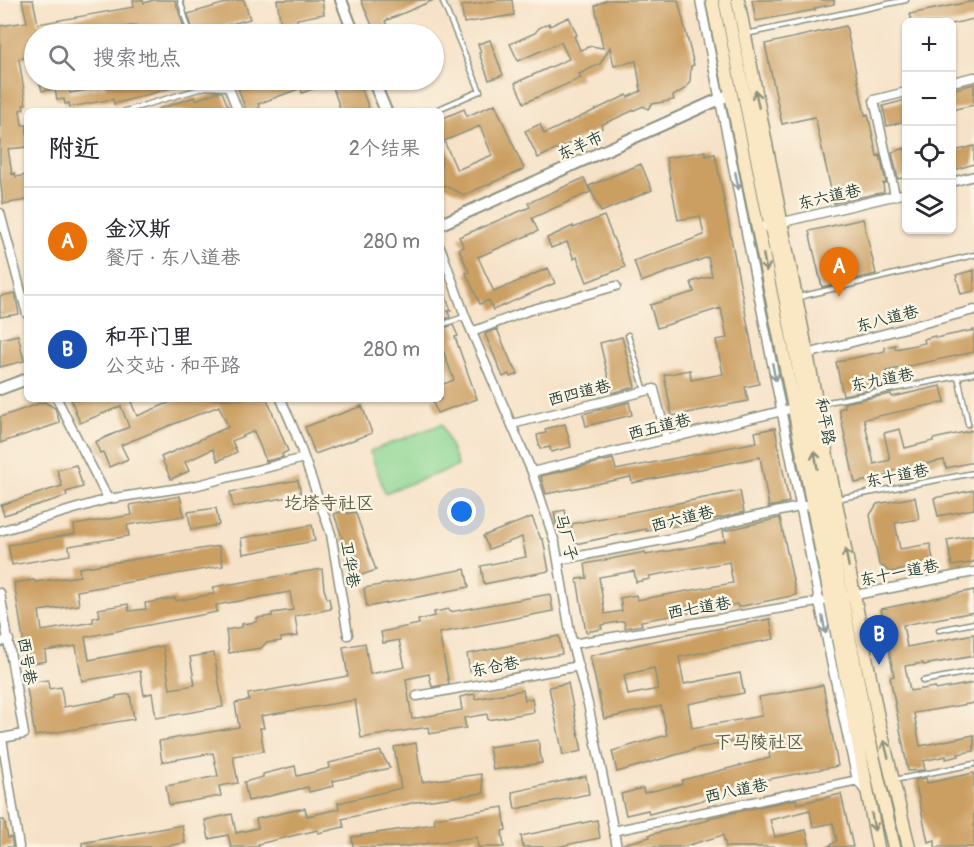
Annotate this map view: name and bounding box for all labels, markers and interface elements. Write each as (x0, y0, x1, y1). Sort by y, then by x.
map controls (902, 18, 956, 234)
button: + (902, 18, 956, 72)
search box (24, 24, 444, 90)
icon: search (45, 41, 78, 74)
text: 搜索地点 (93, 44, 181, 72)
button: − (902, 72, 956, 126)
one-way arrow (751, 90, 762, 109)
button: locate (902, 126, 956, 180)
street label: 东羊市 (554, 127, 606, 165)
text: 附近 (48, 133, 100, 165)
text: 2个结果 (349, 136, 420, 161)
one-way arrow (732, 171, 743, 190)
street label: 东六道巷 (796, 180, 863, 214)
button: layers (902, 180, 956, 234)
text: 金汉斯 (105, 215, 171, 243)
text: A (61, 229, 74, 254)
text: 280 m (363, 229, 420, 254)
text: 餐厅 · 东八道巷 (105, 245, 240, 270)
pin: A (820, 248, 858, 297)
one-way arrow (760, 253, 771, 272)
street label: 东八道巷 (854, 301, 921, 337)
text: 和平门里 (105, 323, 193, 351)
text: B (62, 337, 73, 362)
text: 280 m (363, 337, 420, 362)
text: 公交站 · 和平路 (105, 353, 240, 378)
one-way arrow (769, 362, 780, 382)
street label: 东九道巷 (849, 364, 916, 396)
street label: 西四道巷 (546, 376, 613, 410)
street label: 和平路 (811, 396, 839, 447)
street label: 西五道巷 (626, 410, 693, 444)
one-way arrow (810, 451, 821, 471)
street label: 东十道巷 (864, 460, 931, 492)
district label: 圪塔寺社区 (284, 492, 374, 515)
your location (447, 497, 476, 526)
street label: 西六道巷 (649, 502, 716, 536)
street label: 马厂子 (550, 511, 582, 563)
street label: 卫华巷 (336, 539, 364, 589)
one-way arrow (841, 549, 852, 569)
street label: 东十一道巷 (858, 556, 940, 590)
street label: 西七道巷 (666, 593, 732, 623)
one-way arrow (819, 615, 830, 635)
pin: B (860, 616, 898, 665)
street label: 西号巷 (13, 636, 41, 686)
street label: 东仓巷 (470, 653, 521, 681)
district label: 下马陵社区 (714, 731, 804, 754)
one-way arrow (879, 740, 891, 759)
street label: 西八道巷 (703, 775, 770, 807)
one-way arrow (868, 811, 879, 831)

